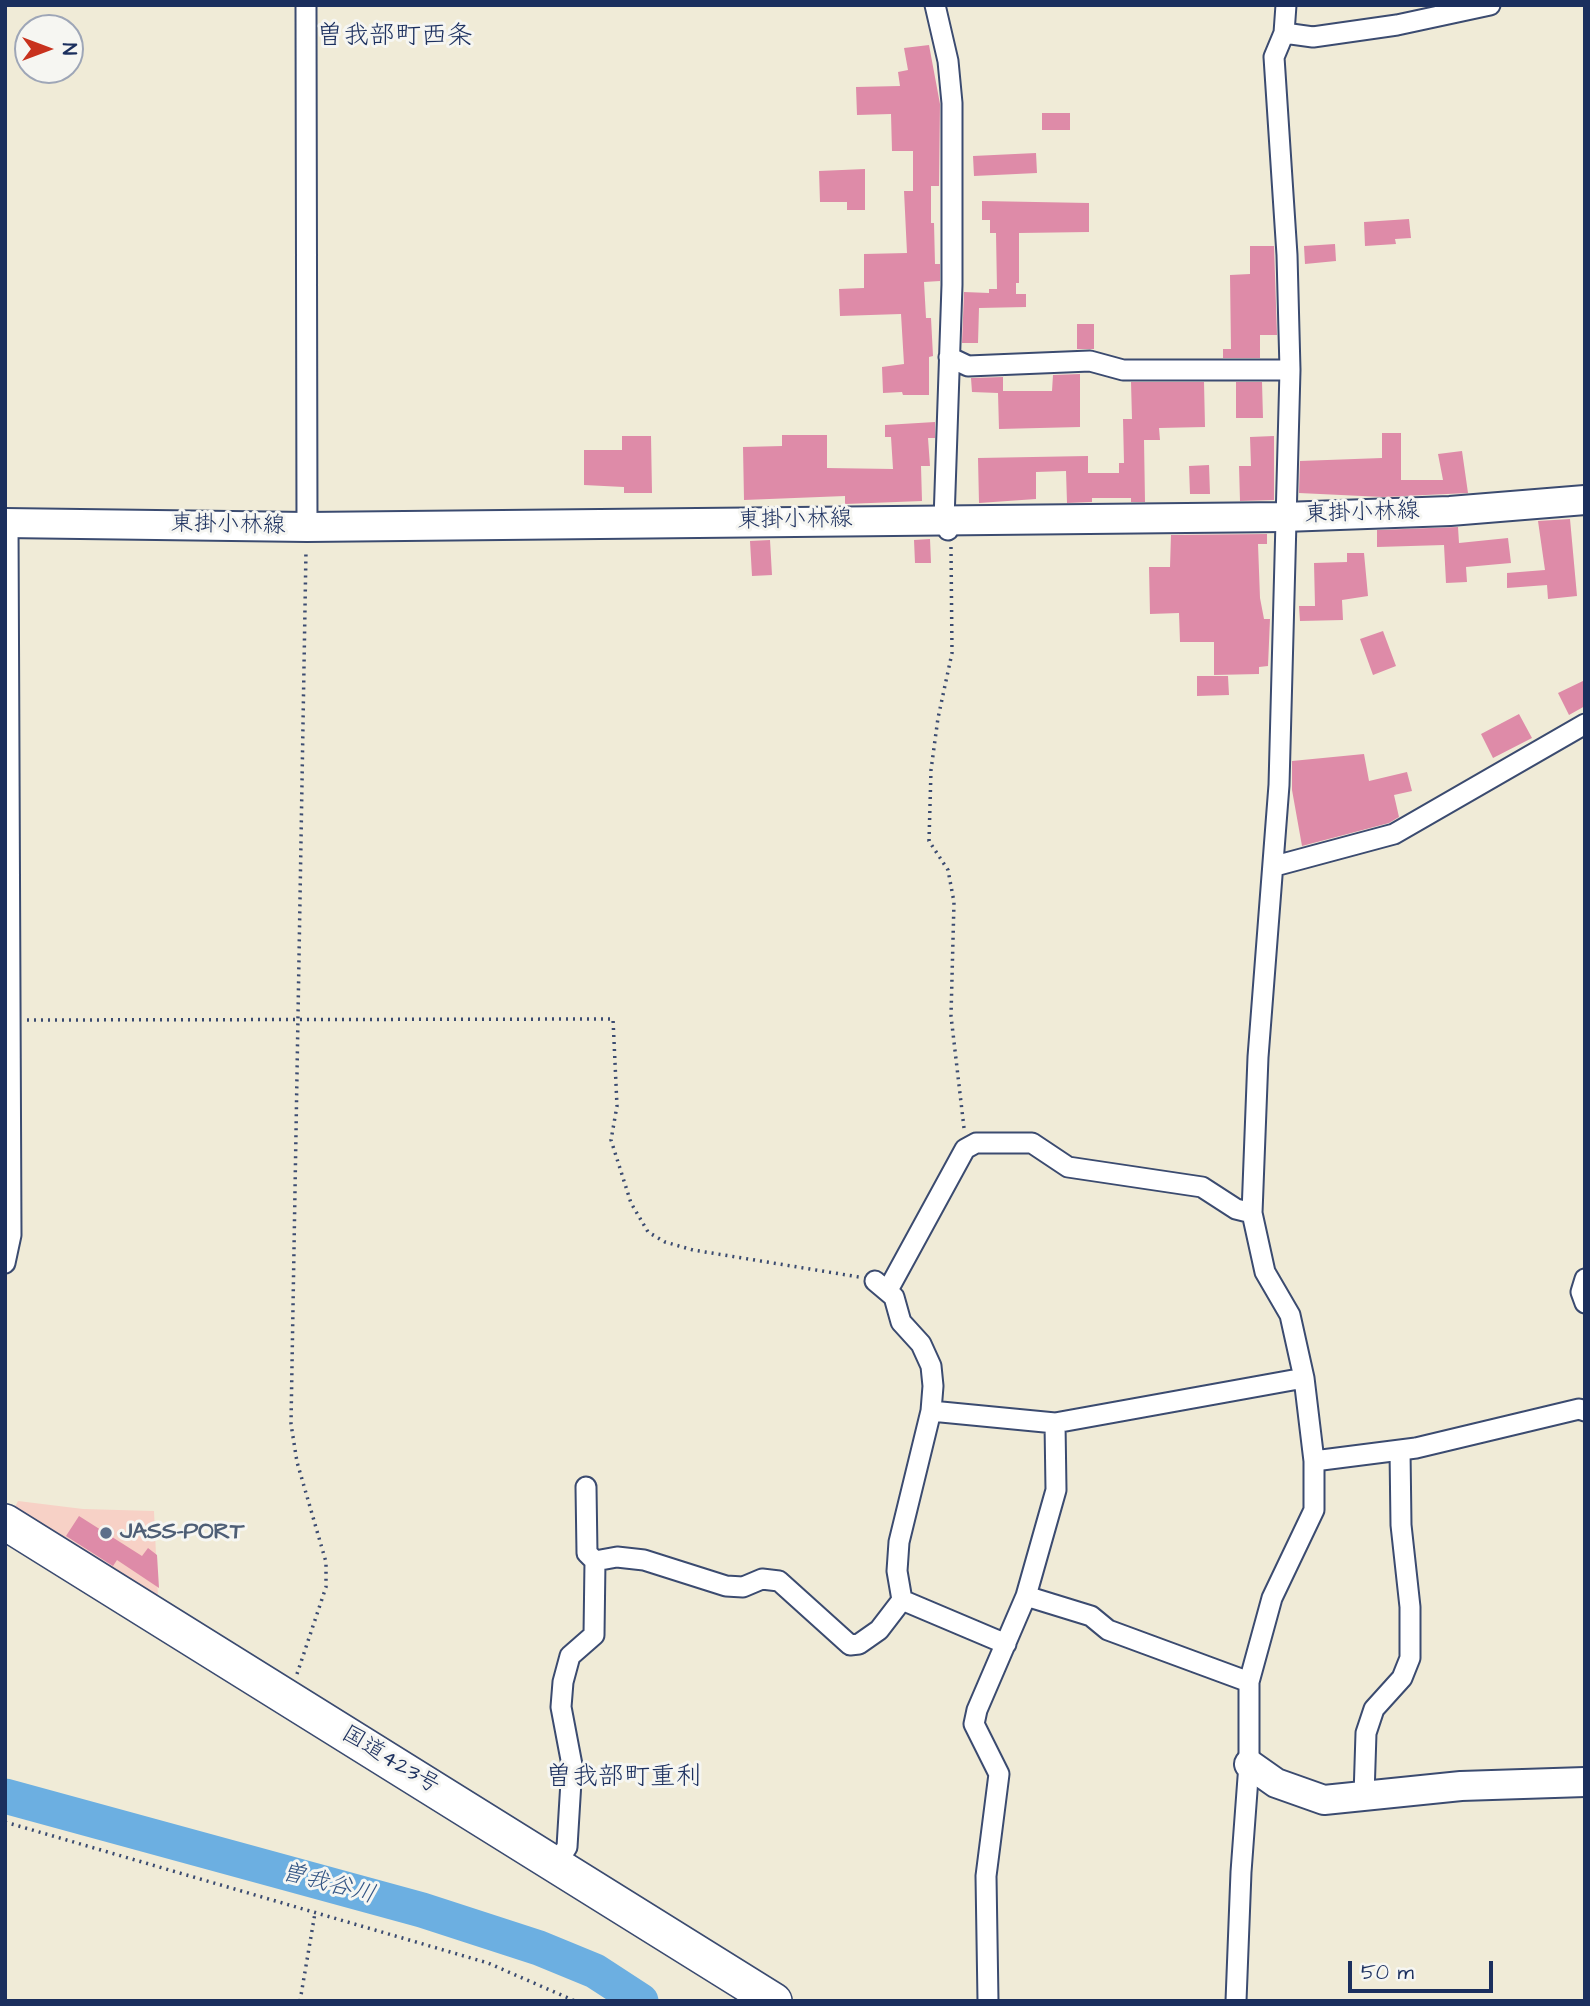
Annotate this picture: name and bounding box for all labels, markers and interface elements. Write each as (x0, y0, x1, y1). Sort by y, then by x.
north arrow (14, 14, 84, 84)
district label: 曽我部町西条 (317, 22, 473, 54)
text: N (55, 43, 82, 55)
street label: 東掛小林線 (1304, 498, 1420, 530)
street label: 東掛小林線 (737, 506, 853, 536)
street label: 東掛小林線 (170, 511, 286, 541)
place label: JASS-PORT (120, 1519, 244, 1547)
marker: JASS-PORT (98, 1525, 114, 1541)
street label: 国道423号 (336, 1721, 444, 1801)
district label: 曽我部町重利 (546, 1763, 702, 1795)
water label: 曽我谷川 (278, 1859, 378, 1911)
scale bar (1352, 1946, 1497, 1990)
text: 50 m (1361, 1958, 1414, 1987)

